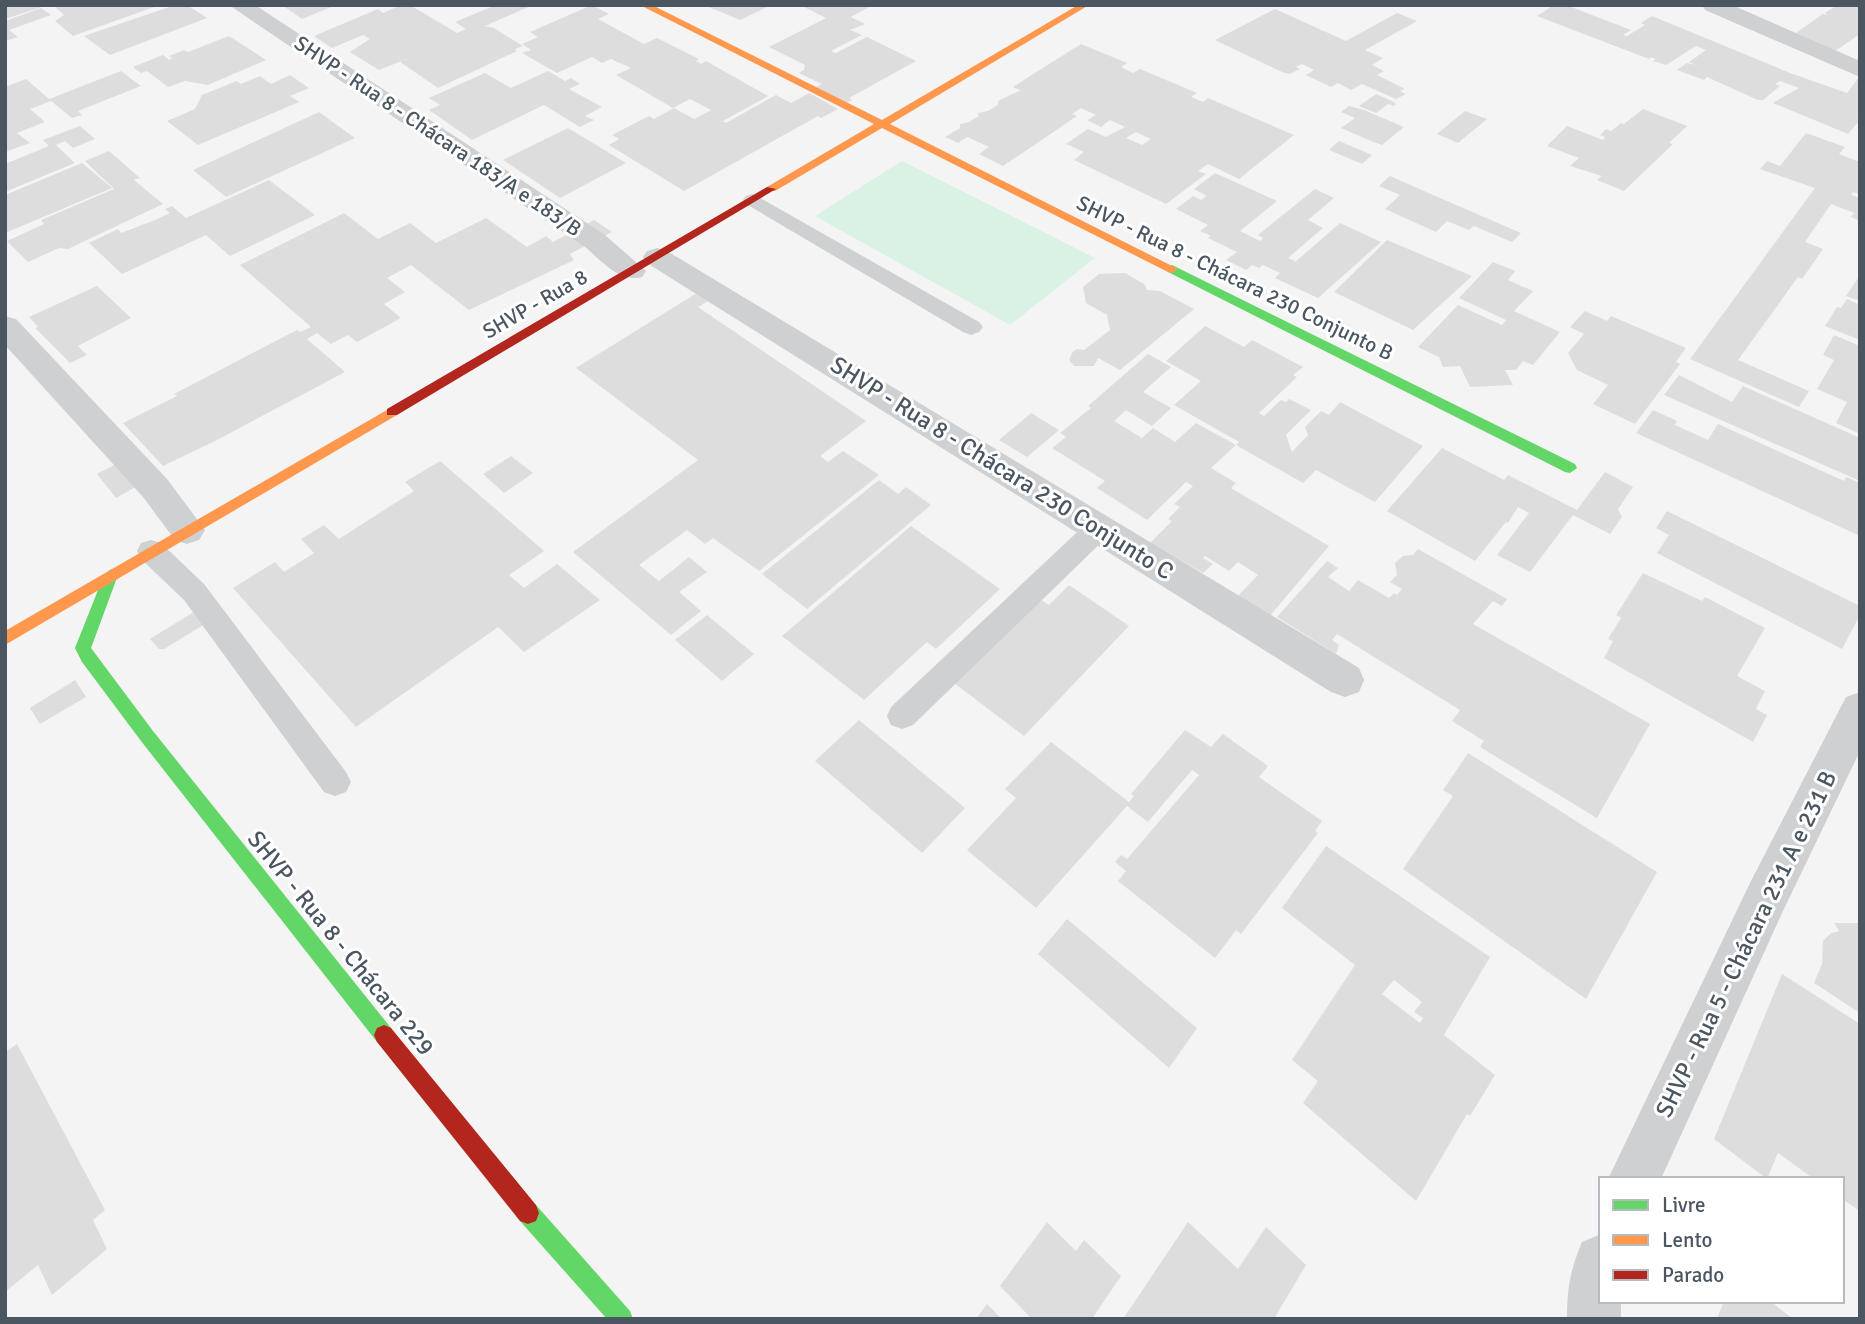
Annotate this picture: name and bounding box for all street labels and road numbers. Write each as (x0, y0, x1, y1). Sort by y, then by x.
street label: SHVP - Rua 8 - Chácara 183/A e 183/B (289, 30, 587, 242)
street label: SHVP - Rua 8 - Chácara 230 Conjunto B (1072, 190, 1398, 366)
street label: SHVP - Rua 8 (478, 264, 592, 344)
street label: SHVP - Rua 8 - Chácara 230 Conjunto C (825, 350, 1179, 586)
street label: SHVP - Rua 5 - Chácara 231 A e 231 B (1649, 766, 1843, 1122)
street label: SHVP - Rua 8 - Chácara 229 (241, 825, 441, 1061)

